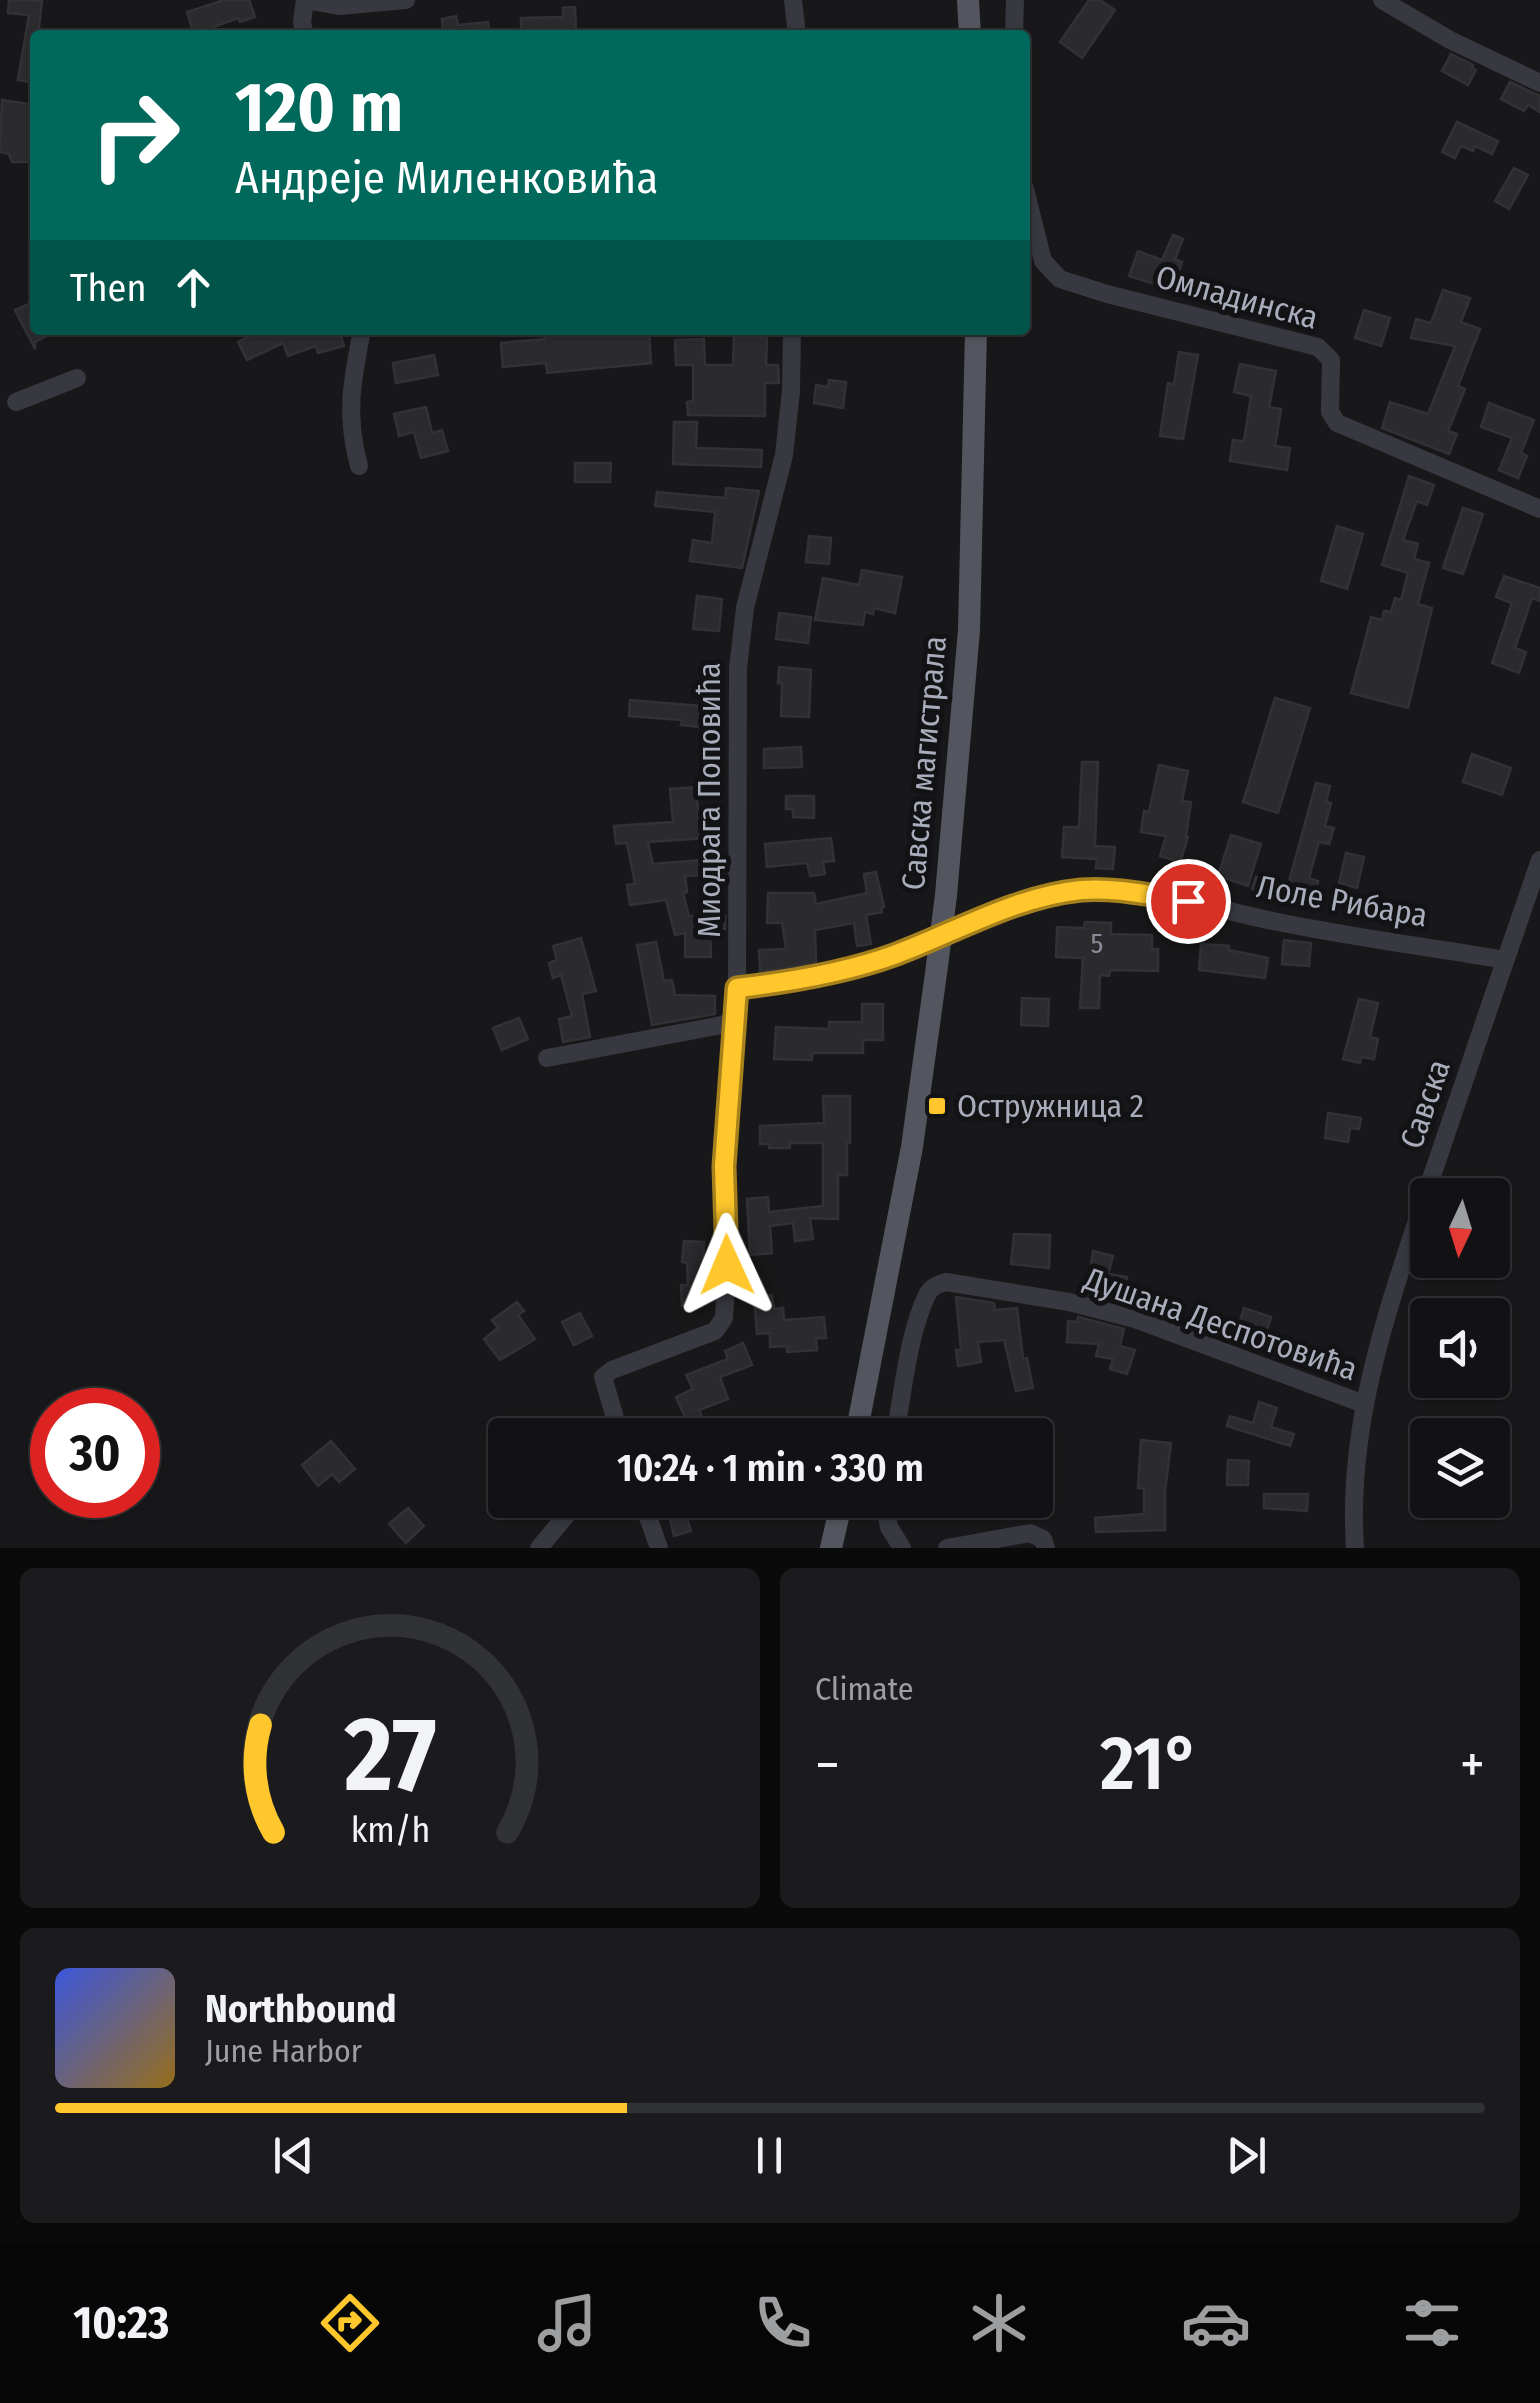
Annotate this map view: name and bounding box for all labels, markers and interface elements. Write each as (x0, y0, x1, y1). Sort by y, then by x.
text: 120 m (235, 66, 403, 150)
icon: right (70, 70, 200, 200)
text: Андреје Миленковића (235, 151, 658, 205)
street label: Омладинска (1152, 257, 1322, 337)
icon: ahead (166, 260, 221, 315)
text: Then (70, 265, 146, 311)
street label: Савска магистрала (894, 634, 954, 892)
street label: Миодрага Поповића (690, 662, 728, 938)
pin (1146, 859, 1231, 944)
street label: Лоле Рибара (1254, 867, 1430, 935)
icon: arrive (1161, 874, 1216, 929)
house number: 5 (1091, 927, 1103, 960)
street label: Савска (1392, 1055, 1458, 1153)
place label: Остружница 2 (957, 1087, 1144, 1125)
marker: Остружница 2 (926, 1095, 948, 1117)
north arrow (1410, 1178, 1510, 1278)
map controls (1410, 1178, 1510, 1518)
position arrow (675, 1213, 779, 1317)
street label: Душана Деспотовића (1079, 1259, 1362, 1389)
button: sound (1410, 1298, 1510, 1398)
speed limit sign: 30 (30, 1388, 160, 1518)
button: layers (1410, 1418, 1510, 1518)
text: 10:24 · 1 min · 330 m (617, 1445, 924, 1491)
text: Climate (815, 1670, 914, 1708)
text: 27 (343, 1693, 436, 1818)
text: 21° (1100, 1719, 1200, 1809)
text: − (815, 1732, 840, 1798)
text: + (1460, 1732, 1485, 1798)
text: km/h (350, 1809, 430, 1851)
text: Northbound (205, 1986, 397, 2032)
text: June Harbor (205, 2032, 362, 2070)
icon: previous (266, 2128, 321, 2183)
icon: pause (742, 2128, 797, 2183)
icon: next (1219, 2128, 1274, 2183)
icon: directions (315, 2288, 385, 2358)
icon: music (532, 2288, 602, 2358)
icon: phone (748, 2288, 818, 2358)
icon: climate (964, 2288, 1034, 2358)
icon: car (1181, 2288, 1251, 2358)
icon: filters (1397, 2288, 1467, 2358)
text: 10:23 (73, 2296, 169, 2350)

